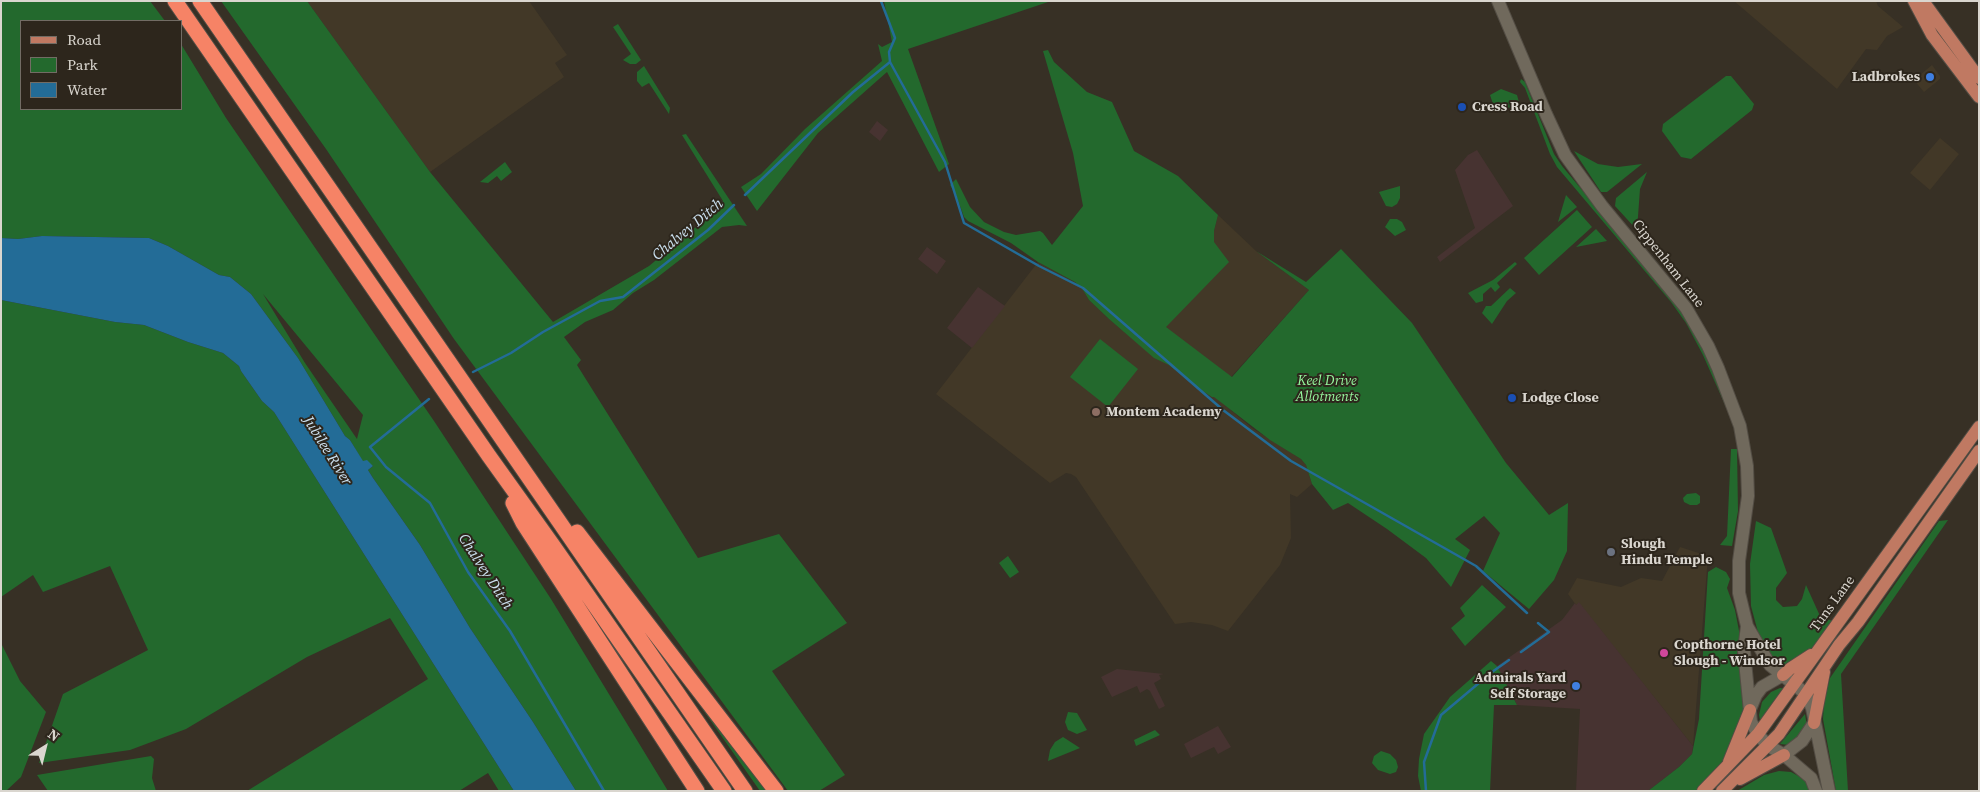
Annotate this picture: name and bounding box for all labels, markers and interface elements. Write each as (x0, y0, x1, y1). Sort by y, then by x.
legend (20, 20, 182, 110)
text: Road (67, 29, 101, 50)
text: Park (67, 54, 98, 75)
place label: Ladbrokes (1852, 69, 1920, 85)
marker: Ladbrokes (1924, 71, 1936, 83)
text: Water (67, 79, 107, 100)
place label: Cress Road (1472, 99, 1543, 115)
marker: Cress Road (1456, 101, 1468, 113)
water label: Chalvey Ditch (649, 195, 727, 265)
street label: Cippenham Lane (1628, 217, 1708, 311)
park label: Keel Drive Allotments (1296, 373, 1358, 406)
place label: Lodge Close (1522, 390, 1599, 406)
marker: Lodge Close (1506, 392, 1518, 404)
place label: Montem Academy (1106, 404, 1222, 420)
marker: Montem Academy (1090, 406, 1102, 418)
water label: Jubilee River (299, 413, 355, 489)
water label: Chalvey Ditch (454, 531, 516, 613)
place label: Slough Hindu Temple (1621, 536, 1712, 568)
marker: Slough Hindu Temple (1605, 546, 1617, 558)
street label: Tuns Lane (1807, 573, 1859, 635)
place label: Copthorne Hotel Slough - Windsor (1674, 637, 1785, 670)
marker: Copthorne Hotel Slough - Windsor (1658, 647, 1670, 659)
place label: Admirals Yard Self Storage (1474, 670, 1566, 702)
marker: Admirals Yard Self Storage (1570, 680, 1582, 692)
north arrow (20, 722, 70, 772)
text: N (44, 724, 64, 746)

